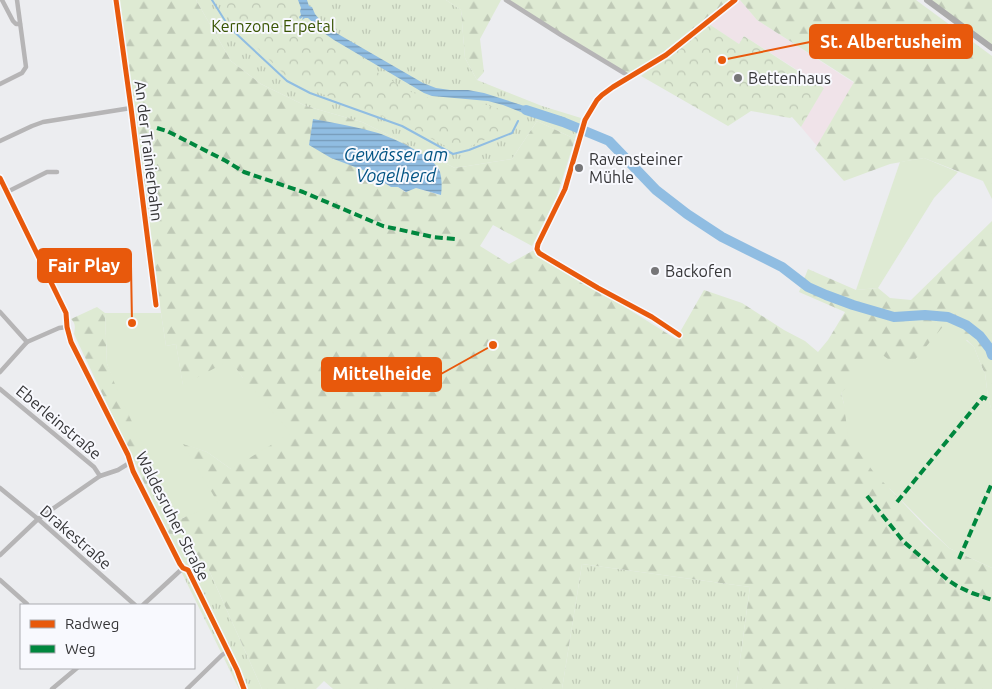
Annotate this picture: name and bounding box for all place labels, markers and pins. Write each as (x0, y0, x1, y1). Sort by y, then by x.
callout: St. Albertusheim (810, 25, 972, 58)
place label: Bettenhaus (748, 69, 831, 87)
marker: Bettenhaus (732, 72, 744, 84)
place label: Ravensteiner Mühle (589, 150, 683, 186)
marker: Ravensteiner Mühle (573, 162, 585, 174)
callout: Fair Play (38, 249, 131, 282)
place label: Backofen (665, 262, 732, 280)
marker: Backofen (649, 265, 661, 277)
callout: Mittelheide (322, 358, 441, 391)

